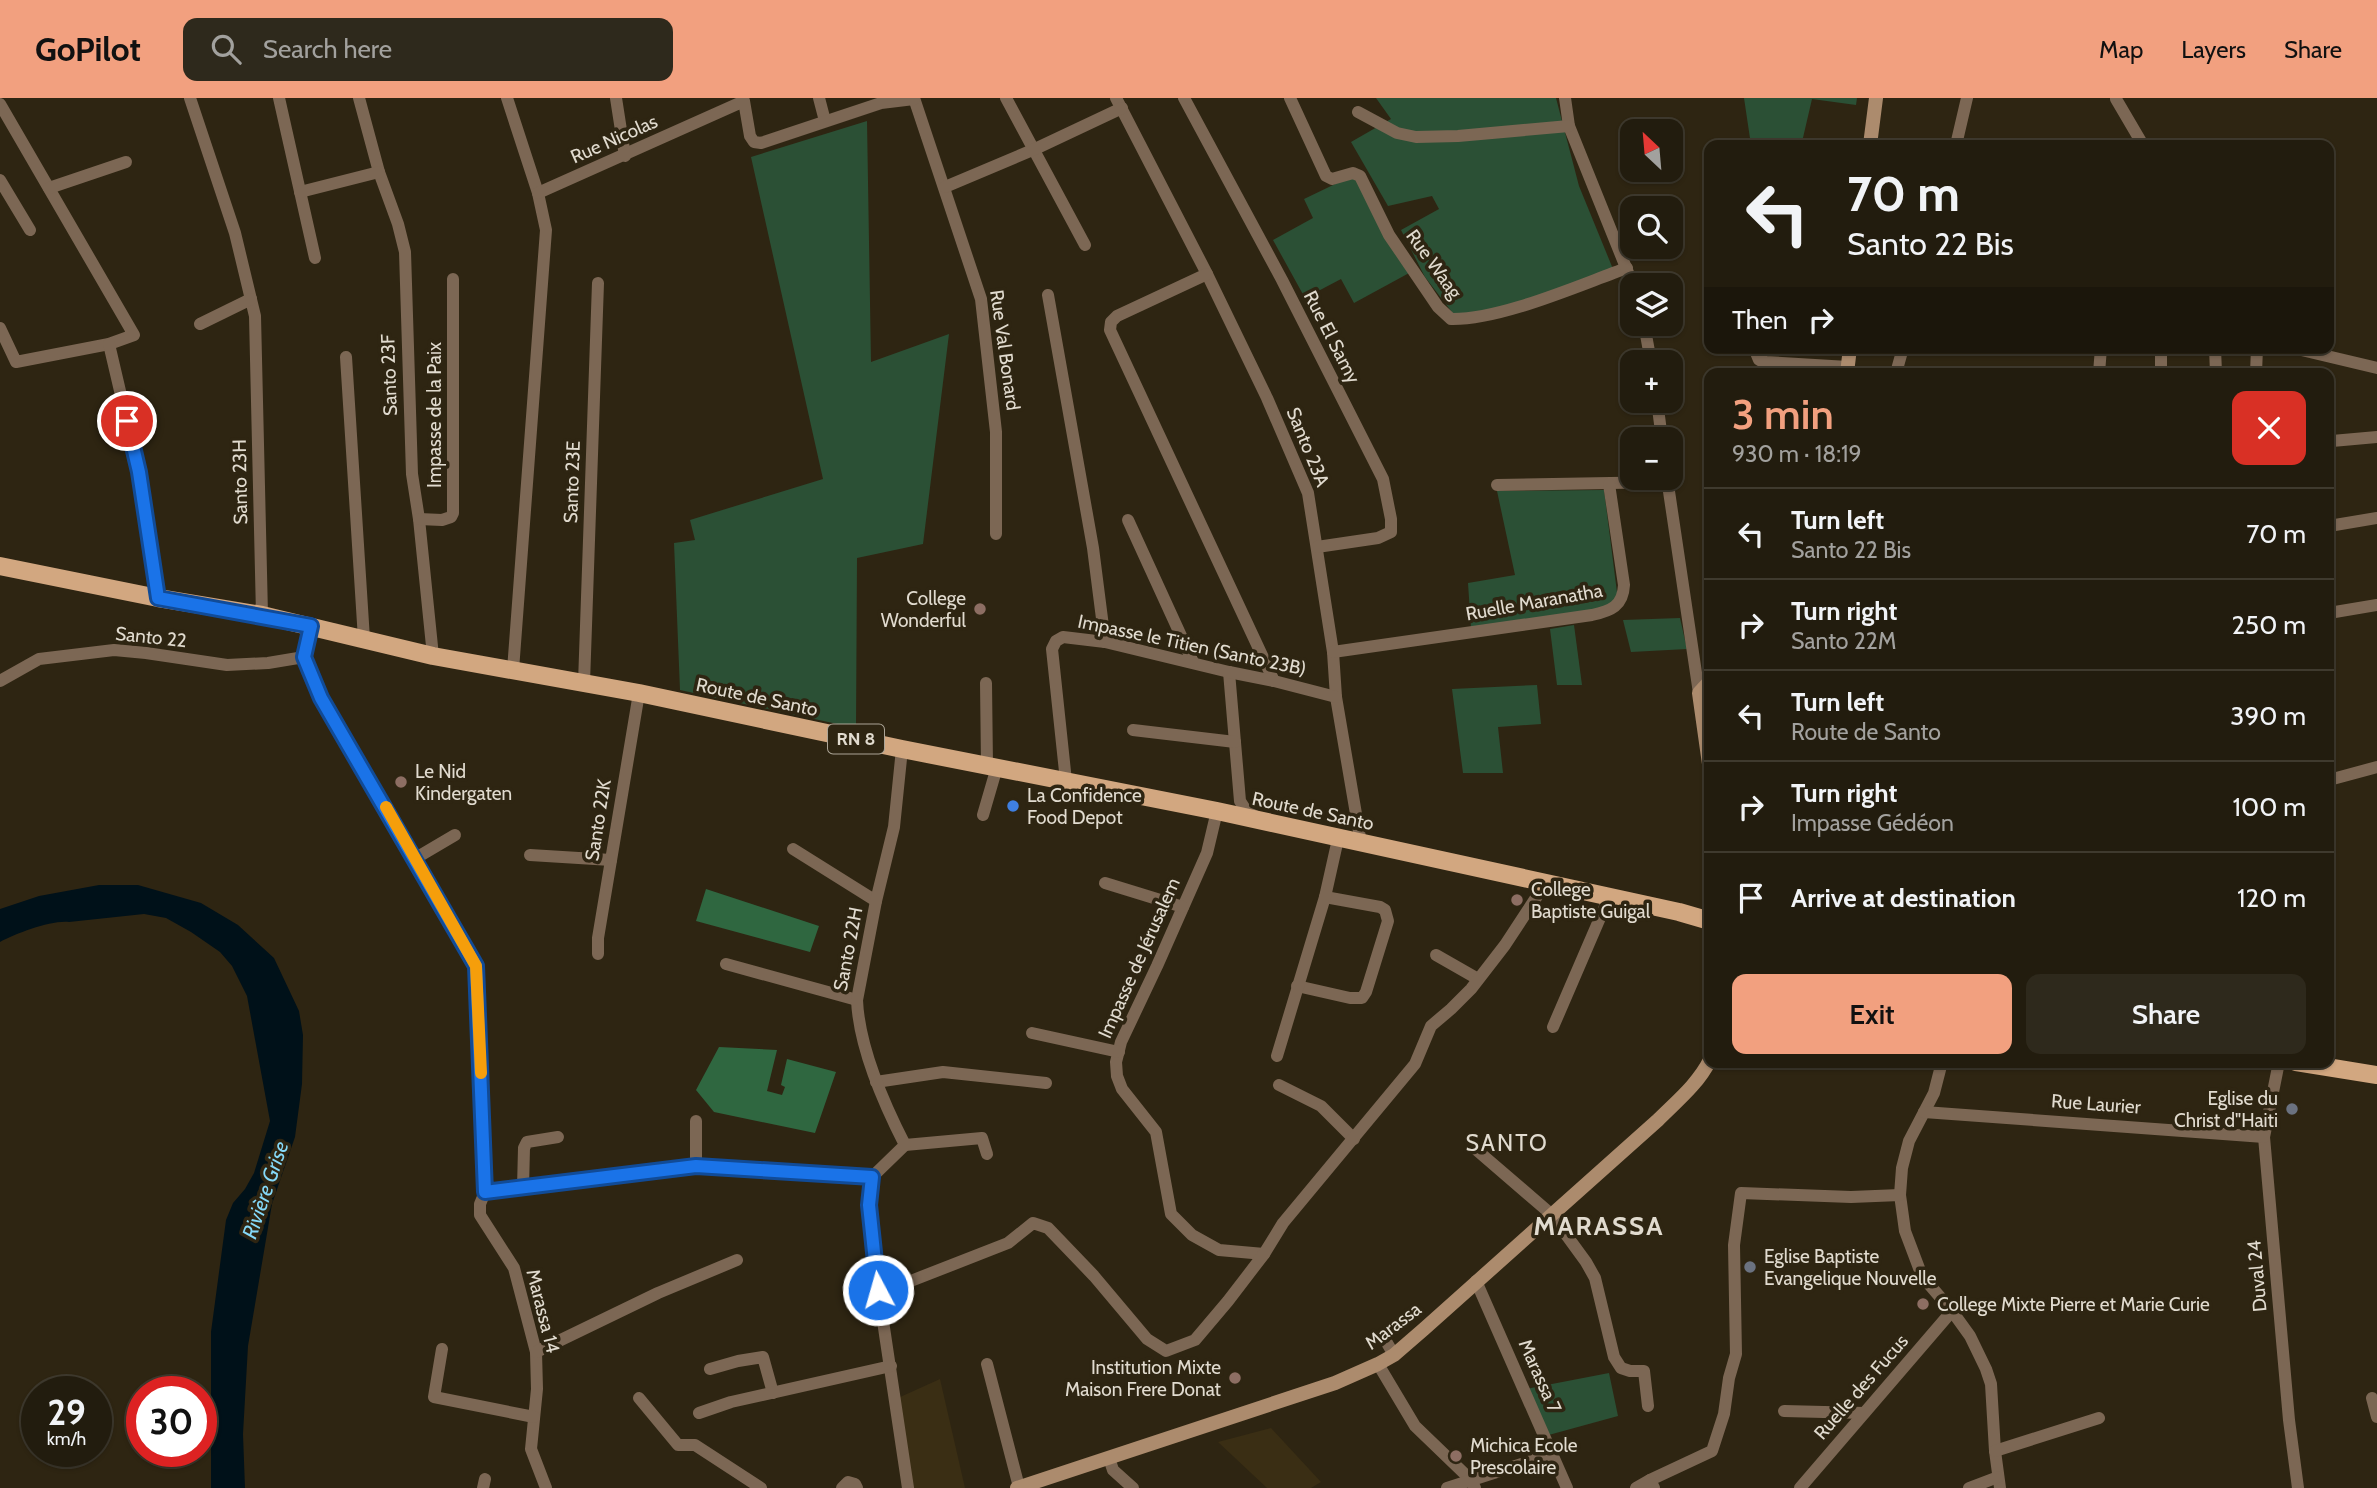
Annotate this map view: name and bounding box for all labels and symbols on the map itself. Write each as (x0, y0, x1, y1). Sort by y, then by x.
street label: Rue Nicolas (567, 110, 661, 168)
north arrow (1620, 119, 1684, 182)
street label: Rue Waag (1401, 225, 1467, 304)
street label: Rue El Samy (1299, 287, 1365, 387)
street label: Rue Val Bonard (985, 288, 1025, 412)
street label: Santo 23F (376, 334, 402, 416)
street label: Impasse de la Paix (423, 342, 446, 488)
pin (97, 391, 157, 451)
street label: Santo 23A (1282, 404, 1334, 490)
street label: Santo 23H (228, 439, 252, 525)
street label: Santo 23E (559, 440, 585, 524)
street label: Ruelle Maranatha (1464, 579, 1604, 625)
place label: College Wonderful (881, 587, 967, 632)
marker: College Wonderful (972, 601, 988, 617)
street label: Impasse le Titien (Santo 23B) (1076, 610, 1308, 680)
street label: Santo 22 (114, 622, 188, 652)
street label: Route de Santo (694, 673, 820, 721)
road number: RN 8 (828, 724, 884, 754)
place label: Le Nid Kindergaten (415, 760, 512, 805)
marker: Le Nid Kindergaten (393, 774, 409, 790)
street label: Santo 22K (580, 777, 616, 862)
place label: La Confidence Food Depot (1027, 784, 1142, 829)
street label: Route de Santo (1250, 787, 1376, 835)
marker: La Confidence Food Depot (1005, 798, 1021, 814)
street label: Impasse de Jérusalem (1093, 874, 1185, 1042)
place label: College Baptiste Guigal (1531, 878, 1651, 923)
marker: College Baptiste Guigal (1509, 892, 1525, 908)
street label: Santo 22H (829, 905, 867, 993)
place label: Eglise du Christ d"Haiti (2174, 1087, 2278, 1132)
street label: Rue Laurier (2051, 1089, 2141, 1119)
marker: Eglise du Christ d"Haiti (2284, 1101, 2300, 1117)
district label: SANTO (1465, 1129, 1549, 1157)
water label: Rivière Grise (237, 1138, 293, 1242)
district label: MARASSA (1534, 1210, 1664, 1242)
street label: Duval 24 (2242, 1239, 2272, 1313)
place label: Eglise Baptiste Evangelique Nouvelle (1764, 1245, 1937, 1290)
position arrow (841, 1253, 915, 1327)
marker: Eglise Baptiste Evangelique Nouvelle (1742, 1259, 1758, 1275)
street label: Marassa 14 (521, 1267, 565, 1355)
place label: College Mixte Pierre et Marie Curie (1937, 1293, 2210, 1316)
marker: College Mixte Pierre et Marie Curie (1915, 1296, 1931, 1312)
street label: Marassa (1360, 1297, 1426, 1355)
street label: Ruelle des Fucus (1809, 1330, 1913, 1444)
street label: Marassa 7 (1514, 1336, 1567, 1417)
place label: Institution Mixte Maison Frere Donat (1065, 1356, 1222, 1401)
marker: Institution Mixte Maison Frere Donat (1227, 1370, 1243, 1386)
speed limit sign: 30 (126, 1376, 217, 1467)
place label: Michica Ecole Prescolaire (1470, 1434, 1578, 1479)
marker: Michica Ecole Prescolaire (1448, 1448, 1464, 1464)

